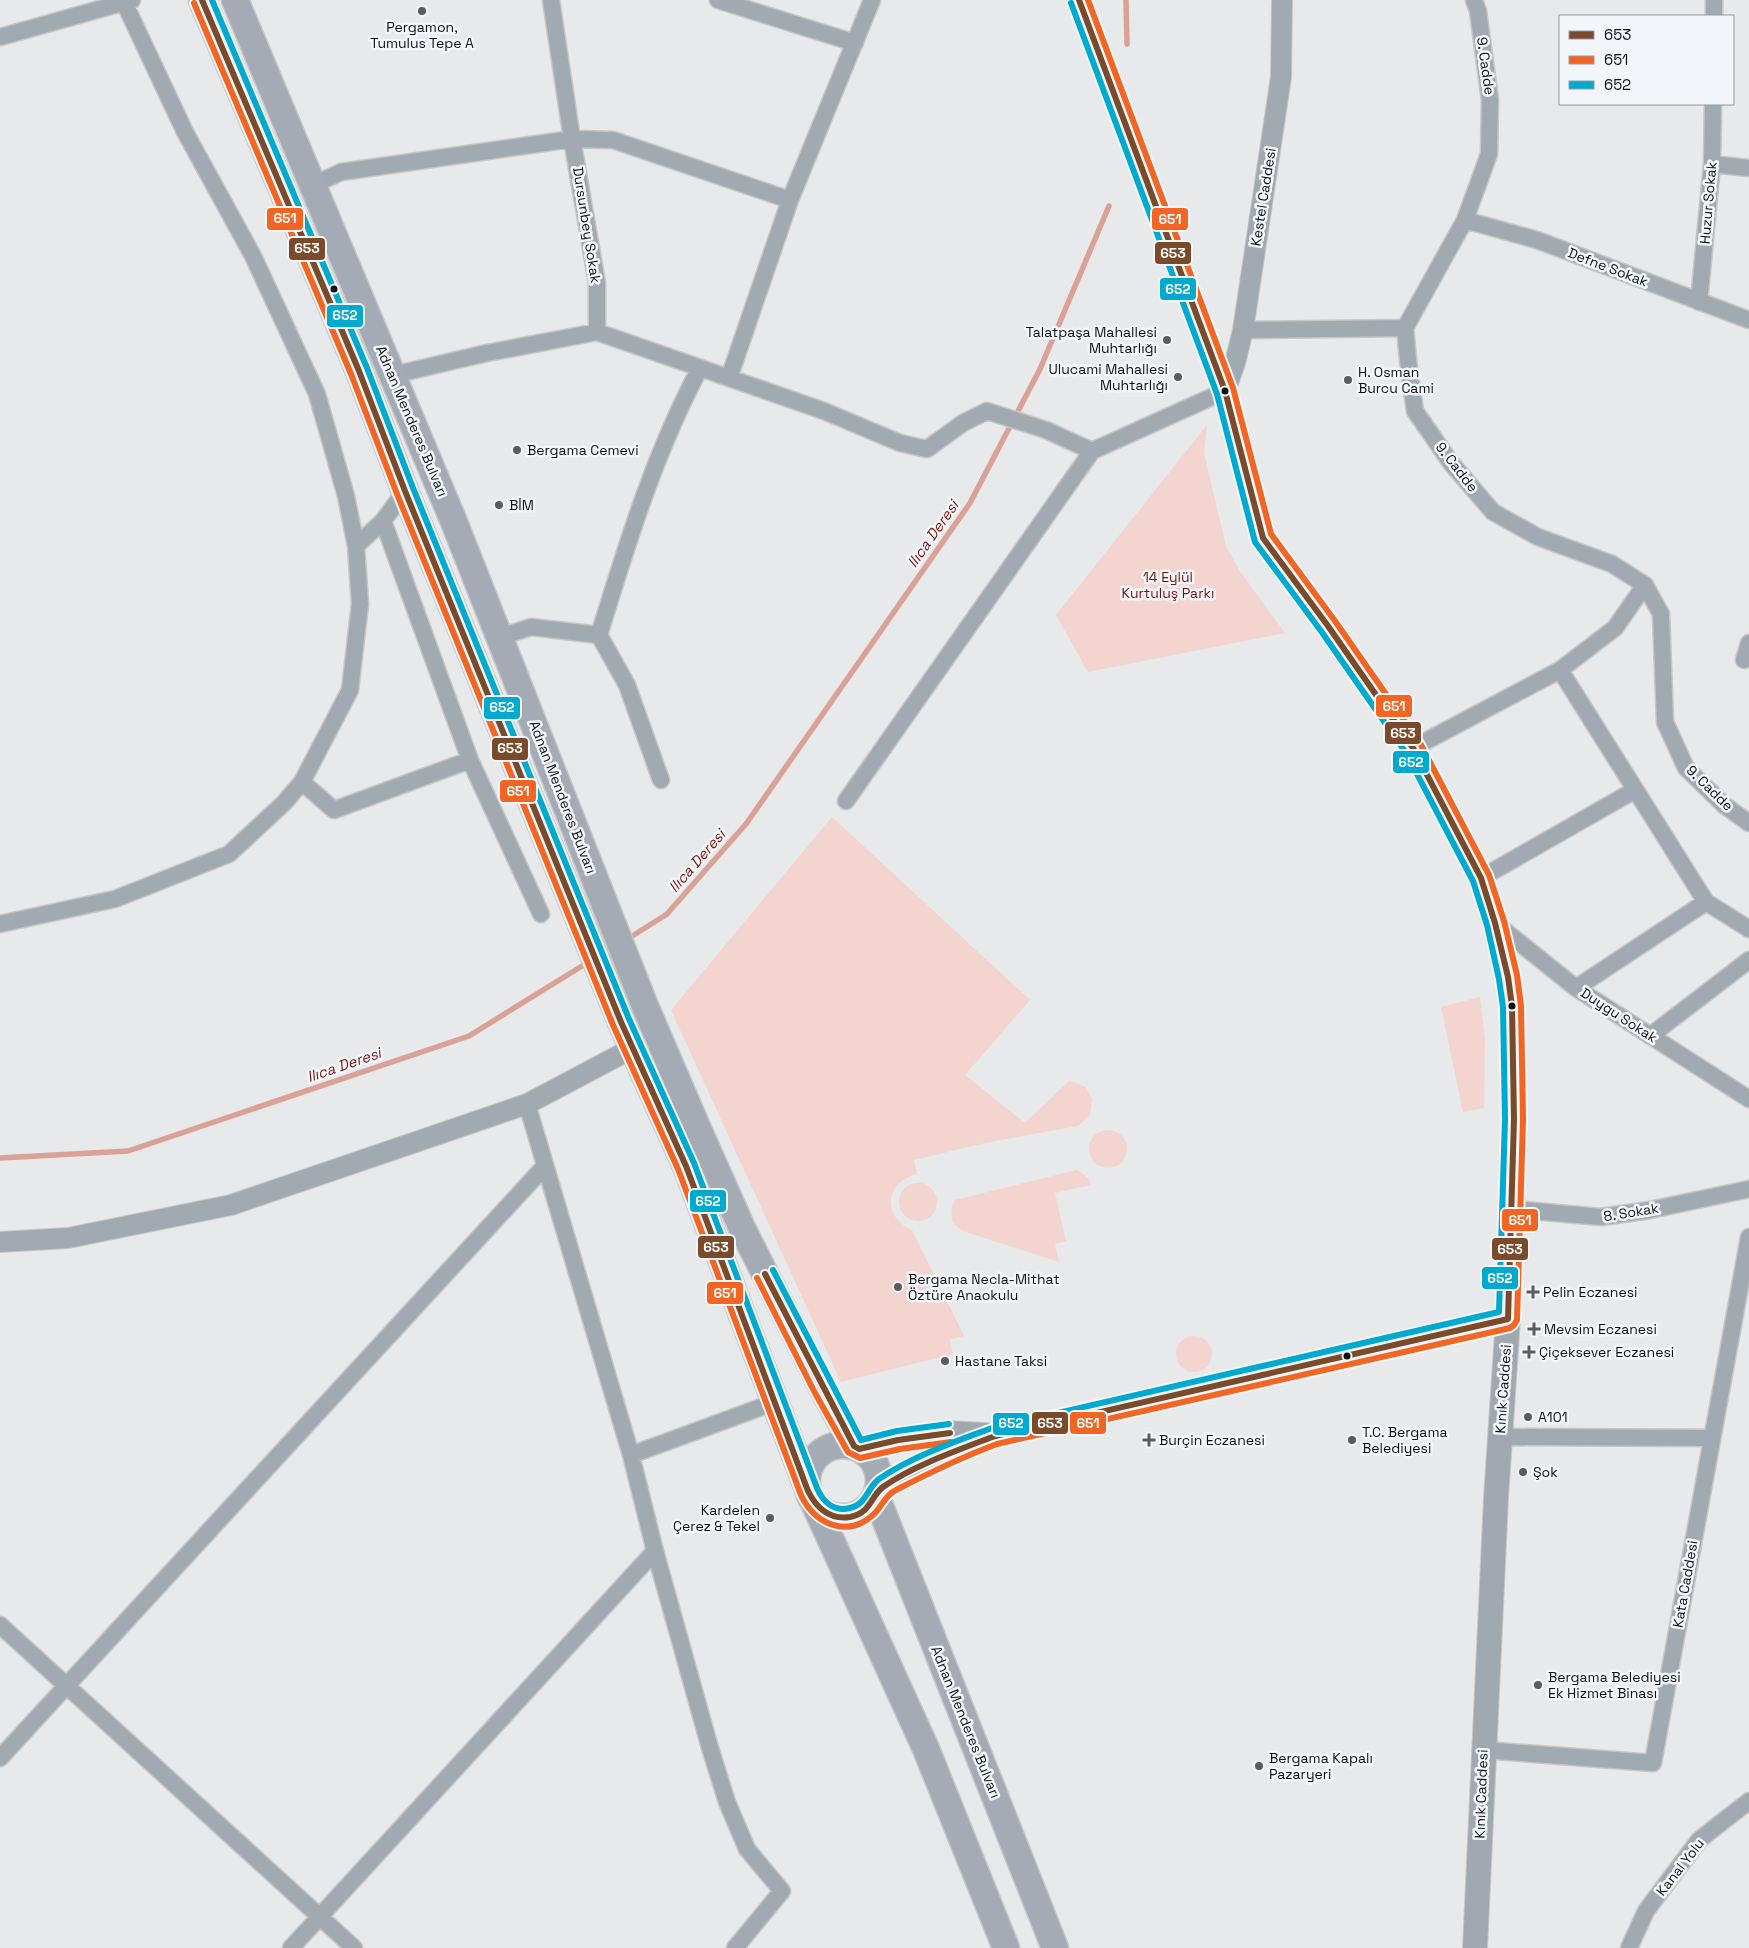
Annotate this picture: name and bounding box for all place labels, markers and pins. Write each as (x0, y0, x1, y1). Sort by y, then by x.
marker: Pergamon, Tumulus Tepe A (416, 5, 428, 17)
place label: Pergamon, Tumulus Tepe A (370, 18, 474, 52)
unlabelled marker (329, 284, 339, 294)
place label: Talatpaşa Mahallesi Muhtarlığı (1026, 323, 1157, 357)
marker: Talatpaşa Mahallesi Muhtarlığı (1161, 334, 1173, 346)
place label: Ulucami Mahallesi Muhtarlığı (1048, 360, 1168, 394)
place label: H. Osman Burcu Cami (1358, 363, 1434, 397)
marker: Ulucami Mahallesi Muhtarlığı (1172, 371, 1184, 383)
marker: H. Osman Burcu Cami (1342, 374, 1354, 386)
unlabelled marker (1220, 386, 1230, 396)
place label: Bergama Cemevi (527, 441, 639, 459)
marker: Bergama Cemevi (511, 444, 523, 456)
place label: BİM (509, 496, 534, 514)
marker: BİM (493, 499, 505, 511)
unlabelled marker (1507, 1001, 1517, 1011)
place label: Bergama Necla-Mithat Öztüre Anaokulu (908, 1270, 1060, 1304)
marker: Bergama Necla-Mithat Öztüre Anaokulu (892, 1281, 904, 1293)
place label: Pelin Eczanesi (1543, 1283, 1638, 1301)
marker: Pelin Eczanesi (1527, 1286, 1539, 1298)
place label: Mevsim Eczanesi (1544, 1320, 1657, 1338)
marker: Mevsim Eczanesi (1528, 1323, 1540, 1335)
place label: Çiçeksever Eczanesi (1539, 1343, 1674, 1361)
marker: Çiçeksever Eczanesi (1523, 1346, 1535, 1358)
unlabelled marker (1342, 1351, 1352, 1361)
place label: Hastane Taksi (955, 1352, 1047, 1370)
marker: Hastane Taksi (939, 1355, 951, 1367)
place label: A101 (1538, 1408, 1568, 1426)
marker: A101 (1522, 1411, 1534, 1423)
place label: T.C. Bergama Belediyesi (1362, 1423, 1447, 1457)
place label: Burçin Eczanesi (1159, 1431, 1265, 1449)
marker: Burçin Eczanesi (1143, 1434, 1155, 1446)
marker: T.C. Bergama Belediyesi (1346, 1434, 1358, 1446)
place label: Şok (1533, 1463, 1558, 1481)
marker: Şok (1517, 1466, 1529, 1478)
place label: Kardelen Çerez & Tekel (673, 1501, 760, 1535)
marker: Kardelen Çerez & Tekel (764, 1512, 776, 1524)
place label: Bergama Belediyesi Ek Hizmet Binası (1548, 1668, 1681, 1702)
marker: Bergama Belediyesi Ek Hizmet Binası (1532, 1679, 1544, 1691)
place label: Bergama Kapalı Pazaryeri (1269, 1749, 1373, 1783)
marker: Bergama Kapalı Pazaryeri (1253, 1760, 1265, 1772)

